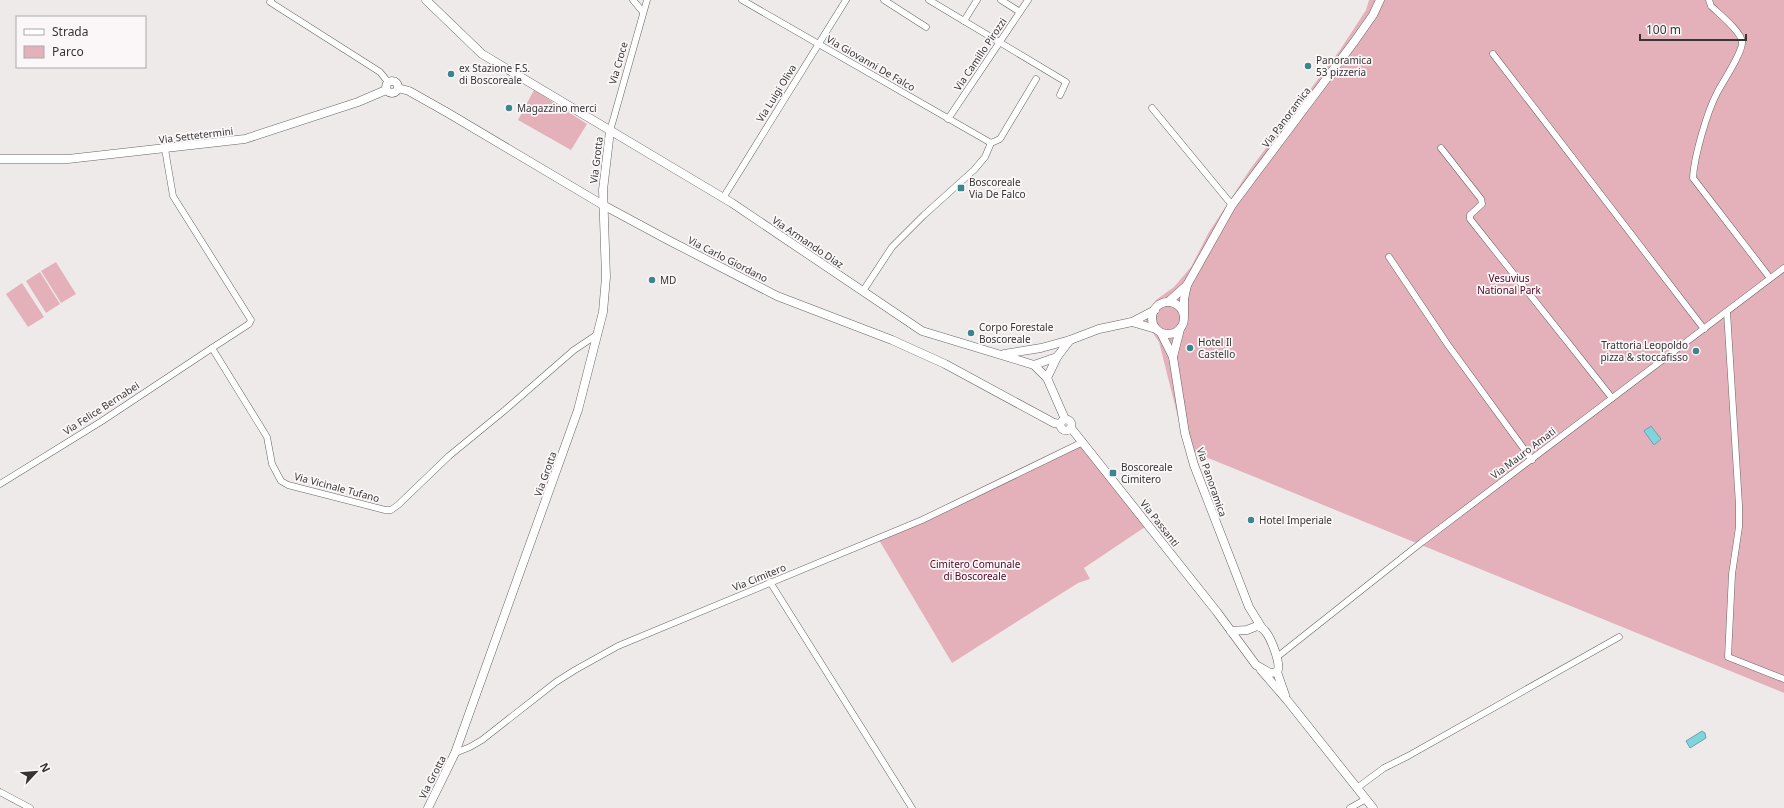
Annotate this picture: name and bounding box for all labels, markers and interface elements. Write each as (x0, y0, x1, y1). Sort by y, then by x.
street label: Via Camillo Pirozzi (950, 15, 1010, 93)
legend (16, 16, 146, 68)
scale bar (1640, 16, 1746, 42)
text: 100 m (1646, 21, 1681, 38)
text: Strada (52, 23, 88, 40)
street label: Via Giovanni De Falco (824, 32, 918, 94)
street label: Via Croce (605, 40, 631, 86)
text: Parco (52, 43, 84, 60)
place label: Panoramica 53 pizzeria (1316, 53, 1372, 79)
place label: ex Stazione F.S. di Boscoreale (459, 61, 530, 87)
street label: Via Luigi Oliva (753, 61, 799, 125)
marker: Panoramica 53 pizzeria (1303, 61, 1313, 71)
marker: ex Stazione F.S. di Boscoreale (446, 69, 456, 79)
street label: Via Panoramica (1259, 84, 1313, 150)
place label: Magazzino merci (517, 101, 597, 115)
marker: Magazzino merci (504, 103, 514, 113)
street label: Via Settetermini (158, 123, 234, 147)
street label: Via Grotta (586, 136, 606, 184)
place label: Boscoreale Via De Falco (969, 175, 1026, 201)
marker: Boscoreale Via De Falco (956, 183, 966, 193)
street label: Via Armando Diaz (769, 213, 847, 271)
street label: Via Carlo Giordano (686, 233, 770, 285)
park label: Vesuvius National Park (1477, 271, 1541, 297)
place label: MD (660, 273, 676, 287)
marker: MD (647, 275, 657, 285)
place label: Corpo Forestale Boscoreale (979, 320, 1054, 346)
marker: Corpo Forestale Boscoreale (966, 328, 976, 338)
place label: Hotel Il Castello (1198, 335, 1235, 361)
place label: Trattoria Leopoldo pizza & stoccafisso (1600, 338, 1688, 364)
marker: Hotel Il Castello (1185, 343, 1195, 353)
marker: Trattoria Leopoldo pizza & stoccafisso (1691, 346, 1701, 356)
street label: Via Felice Bernabei (60, 378, 142, 438)
street label: Via Mauro Amati (1488, 424, 1558, 482)
street label: Via Panoramica (1194, 445, 1230, 519)
street label: Via Grotta (530, 450, 560, 498)
place label: Boscoreale Cimitero (1121, 460, 1173, 486)
marker: Boscoreale Cimitero (1108, 468, 1118, 478)
street label: Via Vicinale Tufano (293, 469, 381, 505)
street label: Via Passanti (1137, 497, 1183, 549)
place label: Hotel Imperiale (1259, 513, 1332, 527)
marker: Hotel Imperiale (1246, 515, 1256, 525)
park label: Cimitero Comunale di Boscoreale (930, 557, 1021, 583)
street label: Via Cimitero (730, 560, 788, 594)
north arrow (16, 752, 56, 792)
street label: Via Grotta (415, 753, 449, 801)
text: N (37, 760, 54, 775)

